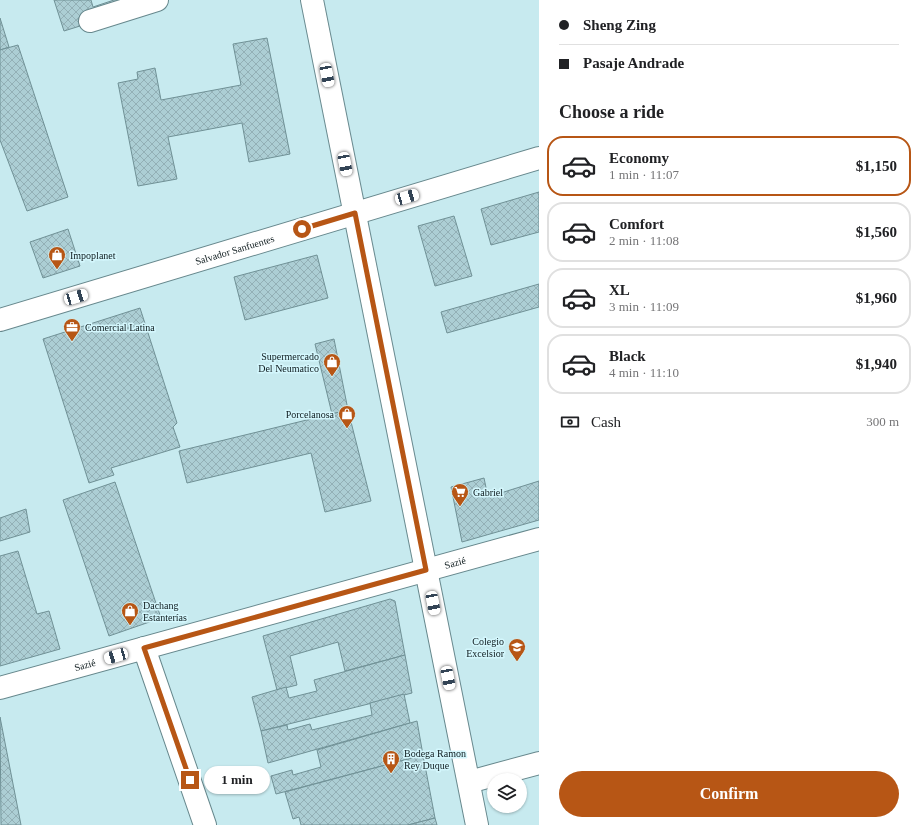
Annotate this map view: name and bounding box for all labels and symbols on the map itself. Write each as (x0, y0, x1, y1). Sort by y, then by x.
car (319, 62, 335, 88)
car (337, 151, 353, 177)
car (394, 188, 420, 206)
route start (293, 220, 311, 238)
street label: Salvador Sanfuentes (194, 233, 276, 267)
shop icon: Impoplanet (47, 245, 67, 270)
place label: Impoplanet (70, 250, 116, 261)
car (63, 288, 89, 306)
office icon: Comercial Latina (62, 317, 82, 342)
place label: Comercial Latina (85, 322, 155, 333)
place label: Supermercado Del Neumatico (258, 351, 319, 374)
shop icon: Supermercado Del Neumatico (322, 352, 342, 377)
shop icon: Porcelanosa (337, 404, 357, 429)
place label: Porcelanosa (286, 409, 335, 420)
supermarket icon: Gabriel (450, 482, 470, 507)
place label: Gabriel (473, 487, 503, 498)
street label: Sazié (443, 554, 468, 571)
car (425, 590, 441, 616)
place label: Dachang Estanterías (143, 600, 187, 623)
shop icon: Dachang Estanterías (120, 601, 140, 626)
place label: Colegio Excelsior (466, 636, 505, 659)
school or university icon: Colegio Excelsior (507, 637, 527, 662)
car (103, 647, 129, 665)
street label: Sazié (73, 657, 97, 673)
car (440, 665, 456, 691)
place label: Bodega Ramon Rey Duque (404, 748, 466, 771)
building icon: Bodega Ramon Rey Duque (381, 749, 401, 774)
callout: 1 min (204, 766, 270, 794)
route end (181, 771, 199, 789)

